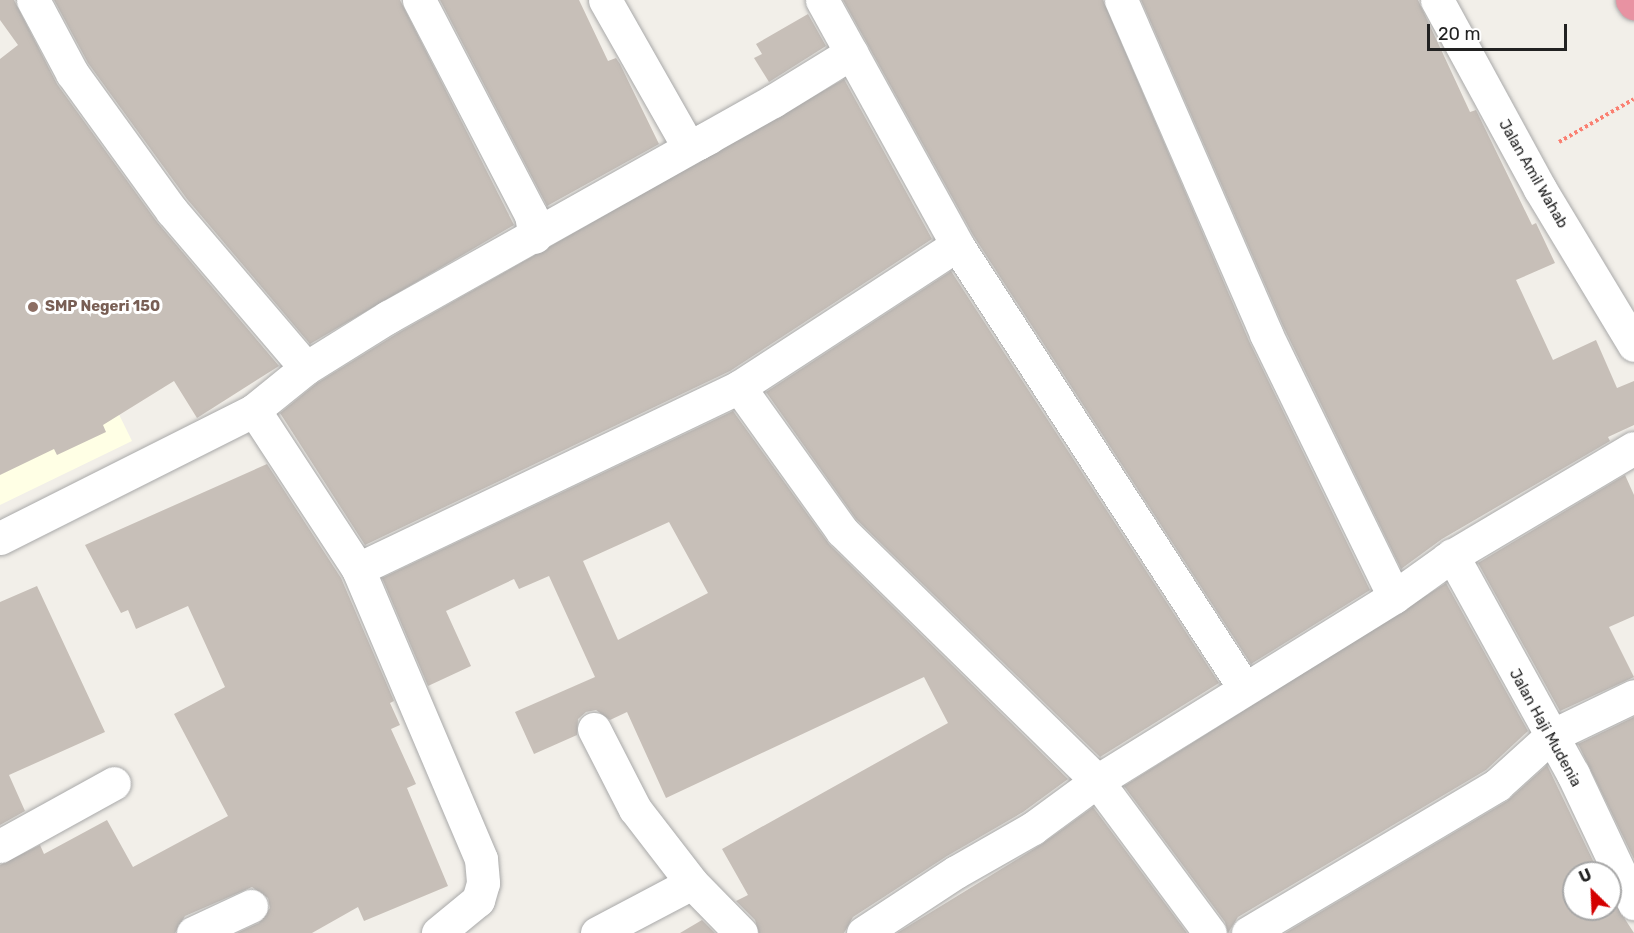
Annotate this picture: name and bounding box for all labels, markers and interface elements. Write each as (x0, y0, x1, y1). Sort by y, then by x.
scale bar (1430, 12, 1570, 50)
text: 20 m (1438, 23, 1480, 45)
street label: Jalan Amil Wahab (1494, 116, 1572, 232)
place label: SMP Negeri 150 (45, 298, 160, 316)
marker: SMP Negeri 150 (26, 300, 40, 314)
street label: Jalan Haji Mudenia (1505, 666, 1585, 790)
north arrow (1562, 861, 1622, 921)
text: U (1576, 865, 1594, 887)

